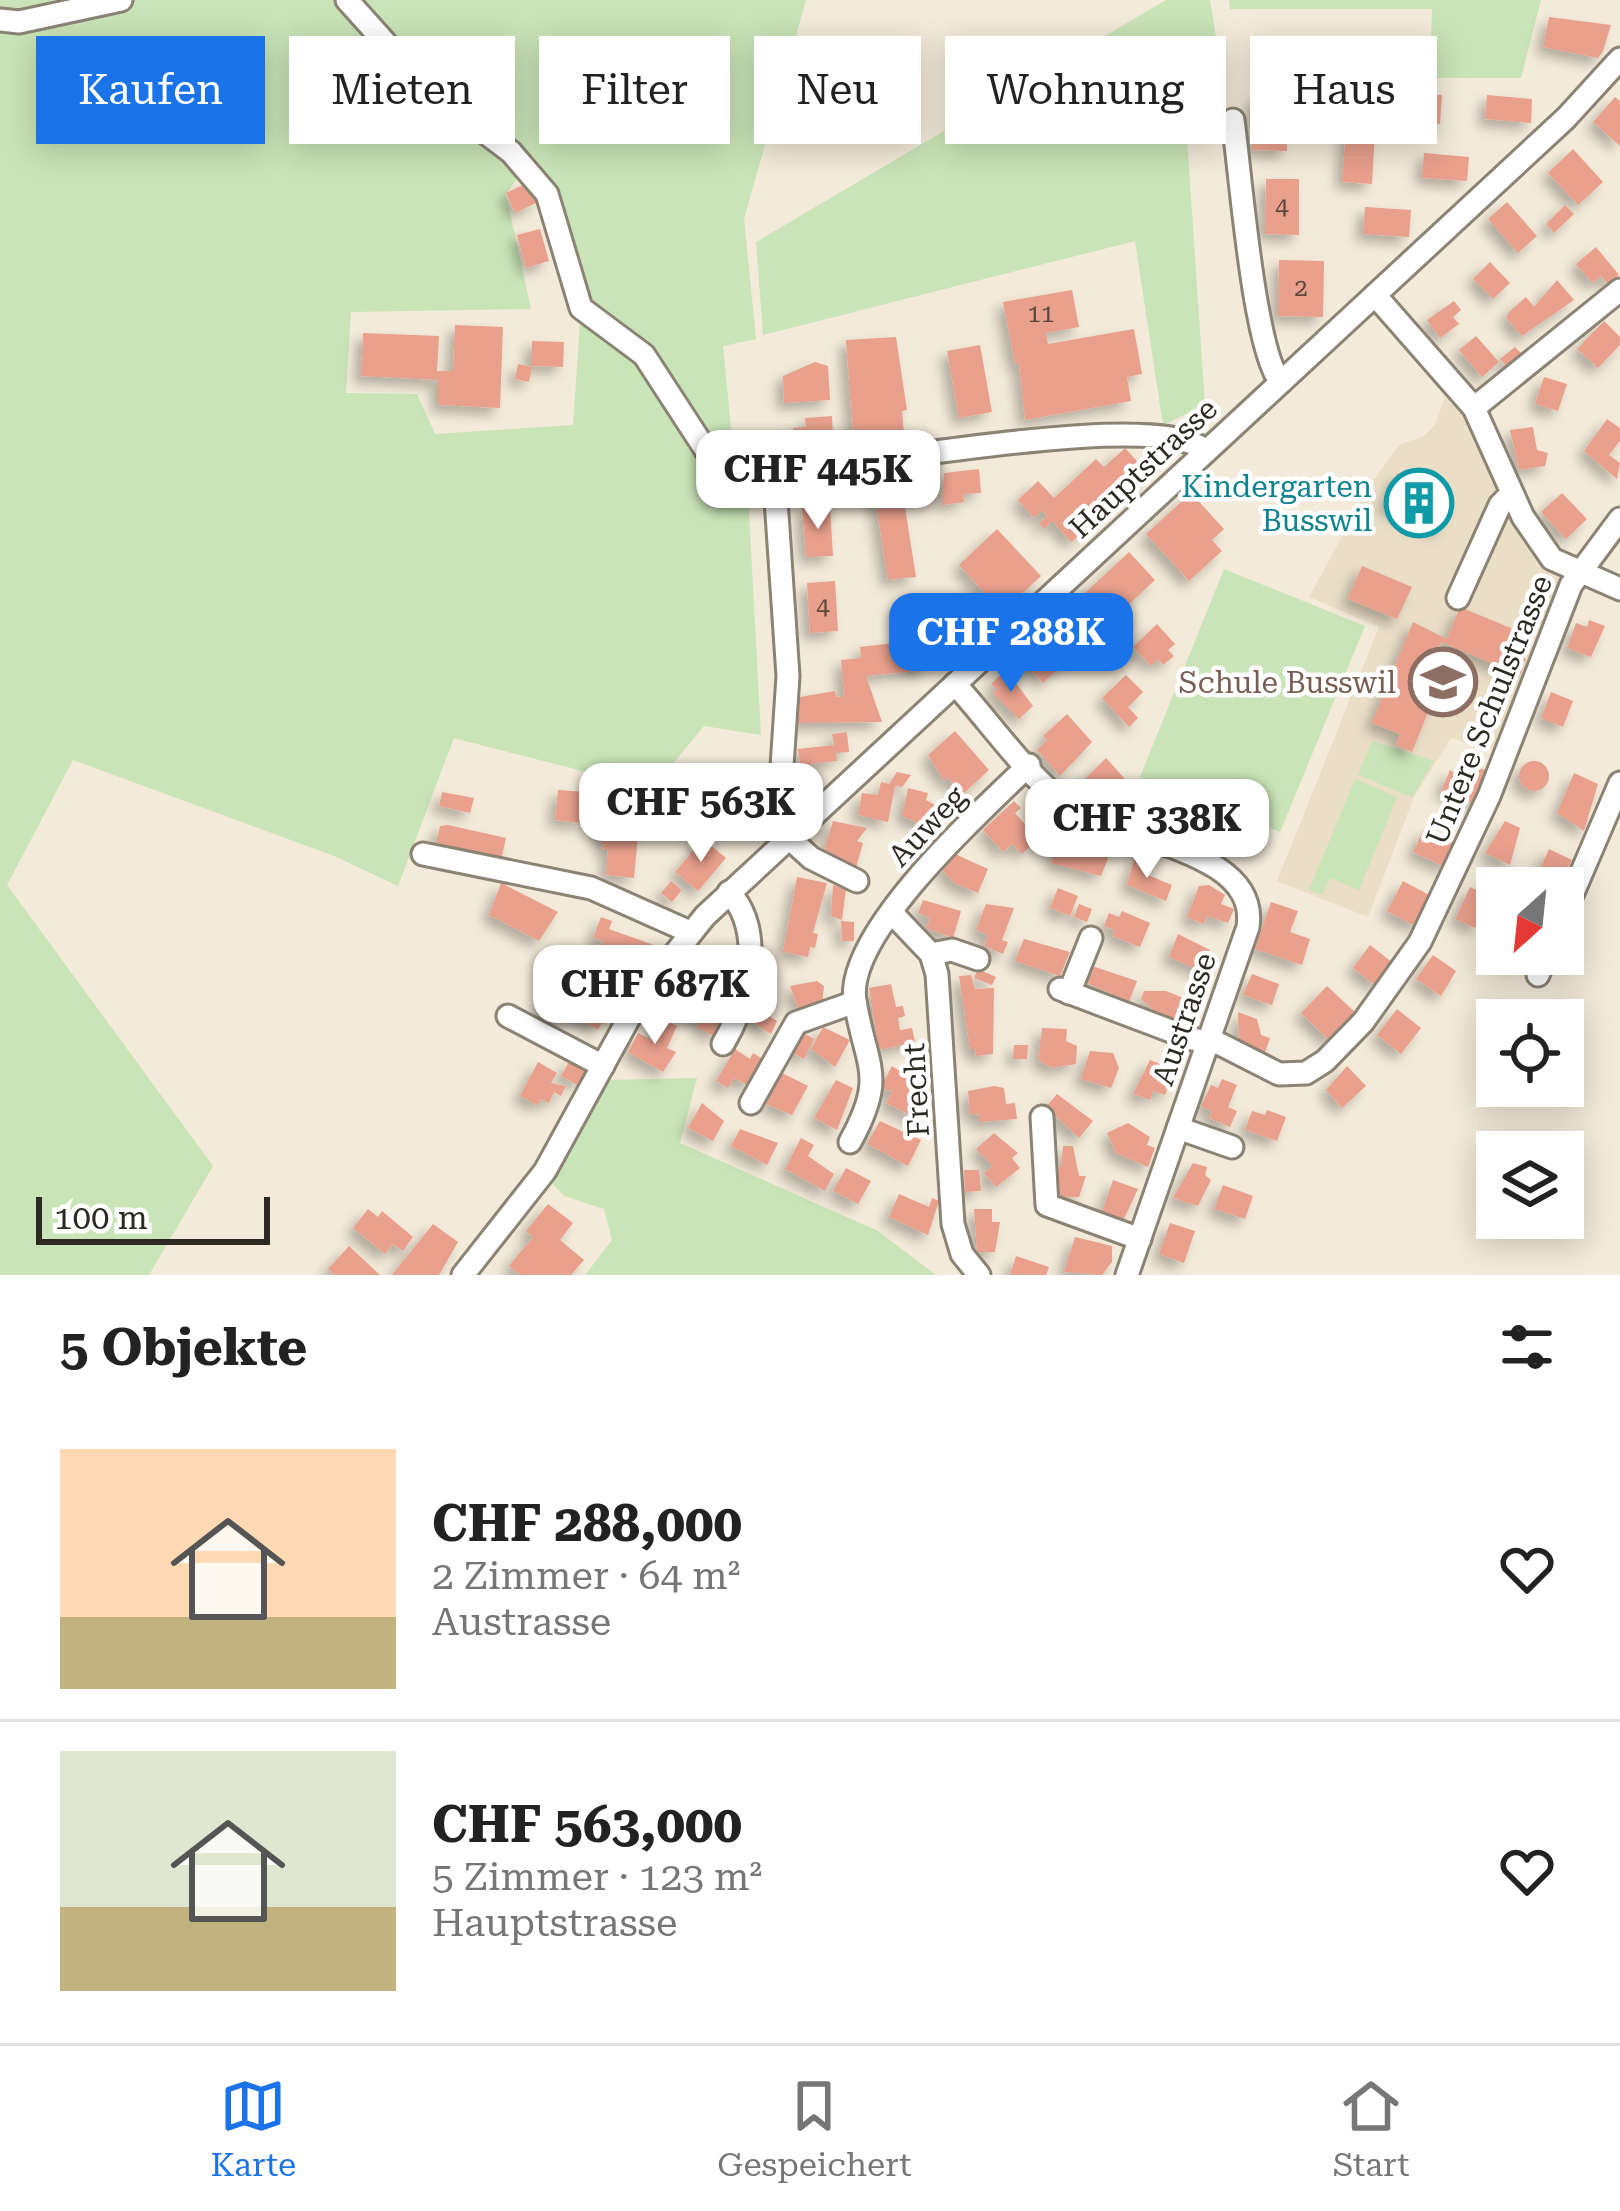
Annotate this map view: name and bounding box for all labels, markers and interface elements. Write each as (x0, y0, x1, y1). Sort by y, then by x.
chip: Kaufen (36, 36, 265, 144)
chip: Mieten (289, 36, 515, 144)
chip: Filter (539, 36, 730, 144)
chip: Neu (754, 36, 921, 144)
chip: Wohnung (945, 36, 1226, 144)
chip: Haus (1250, 36, 1437, 144)
house number: 4 (1275, 193, 1289, 221)
house number: 2 (1294, 274, 1308, 302)
house number: 11 (1028, 300, 1054, 328)
street label: Hauptstrasse (1062, 391, 1224, 545)
pin: CHF 445K (694, 430, 942, 532)
text: CHF 445K (723, 446, 913, 492)
building icon: Kindergarten Busswil (1384, 468, 1454, 538)
place label: Kindergarten Busswil (1181, 469, 1372, 538)
street label: Untere Schulstrasse (1419, 570, 1559, 850)
house number: 4 (816, 593, 830, 621)
pin: CHF 288K (887, 593, 1135, 695)
text: CHF 288K (916, 609, 1106, 655)
school or university icon: Schule Busswil (1408, 647, 1478, 717)
place label: Schule Busswil (1179, 665, 1396, 700)
pin: CHF 563K (577, 763, 825, 865)
text: CHF 563K (606, 779, 796, 825)
street label: Auweg (881, 779, 973, 873)
pin: CHF 338K (1023, 779, 1271, 881)
text: CHF 338K (1052, 795, 1242, 841)
north arrow (1476, 867, 1584, 975)
map controls (1476, 867, 1584, 1239)
pin: CHF 687K (531, 945, 779, 1047)
street label: Austrasse (1145, 948, 1223, 1090)
text: CHF 687K (560, 961, 750, 1007)
button: locate (1476, 999, 1584, 1107)
street label: Frecht (896, 1042, 936, 1138)
button: layers (1476, 1131, 1584, 1239)
scale bar (36, 1191, 270, 1244)
text: 100 m (54, 1198, 148, 1237)
icon: filters (1494, 1314, 1560, 1380)
text: 5 Objekte (60, 1318, 307, 1377)
text: CHF 288,000 (432, 1494, 742, 1553)
icon: home (156, 1497, 300, 1641)
icon: heart (1494, 1536, 1560, 1602)
text: 2 Zimmer · 64 m² (432, 1553, 740, 1599)
text: Austrasse (432, 1599, 611, 1645)
text: CHF 563,000 (432, 1795, 742, 1854)
icon: home (156, 1799, 300, 1943)
icon: heart (1494, 1838, 1560, 1904)
text: 5 Zimmer · 123 m² (432, 1854, 762, 1900)
text: Hauptstrasse (432, 1900, 677, 1946)
tab: Karte (211, 2073, 296, 2184)
tab: Gespeichert (717, 2073, 912, 2184)
tab: Start (1333, 2073, 1409, 2184)

